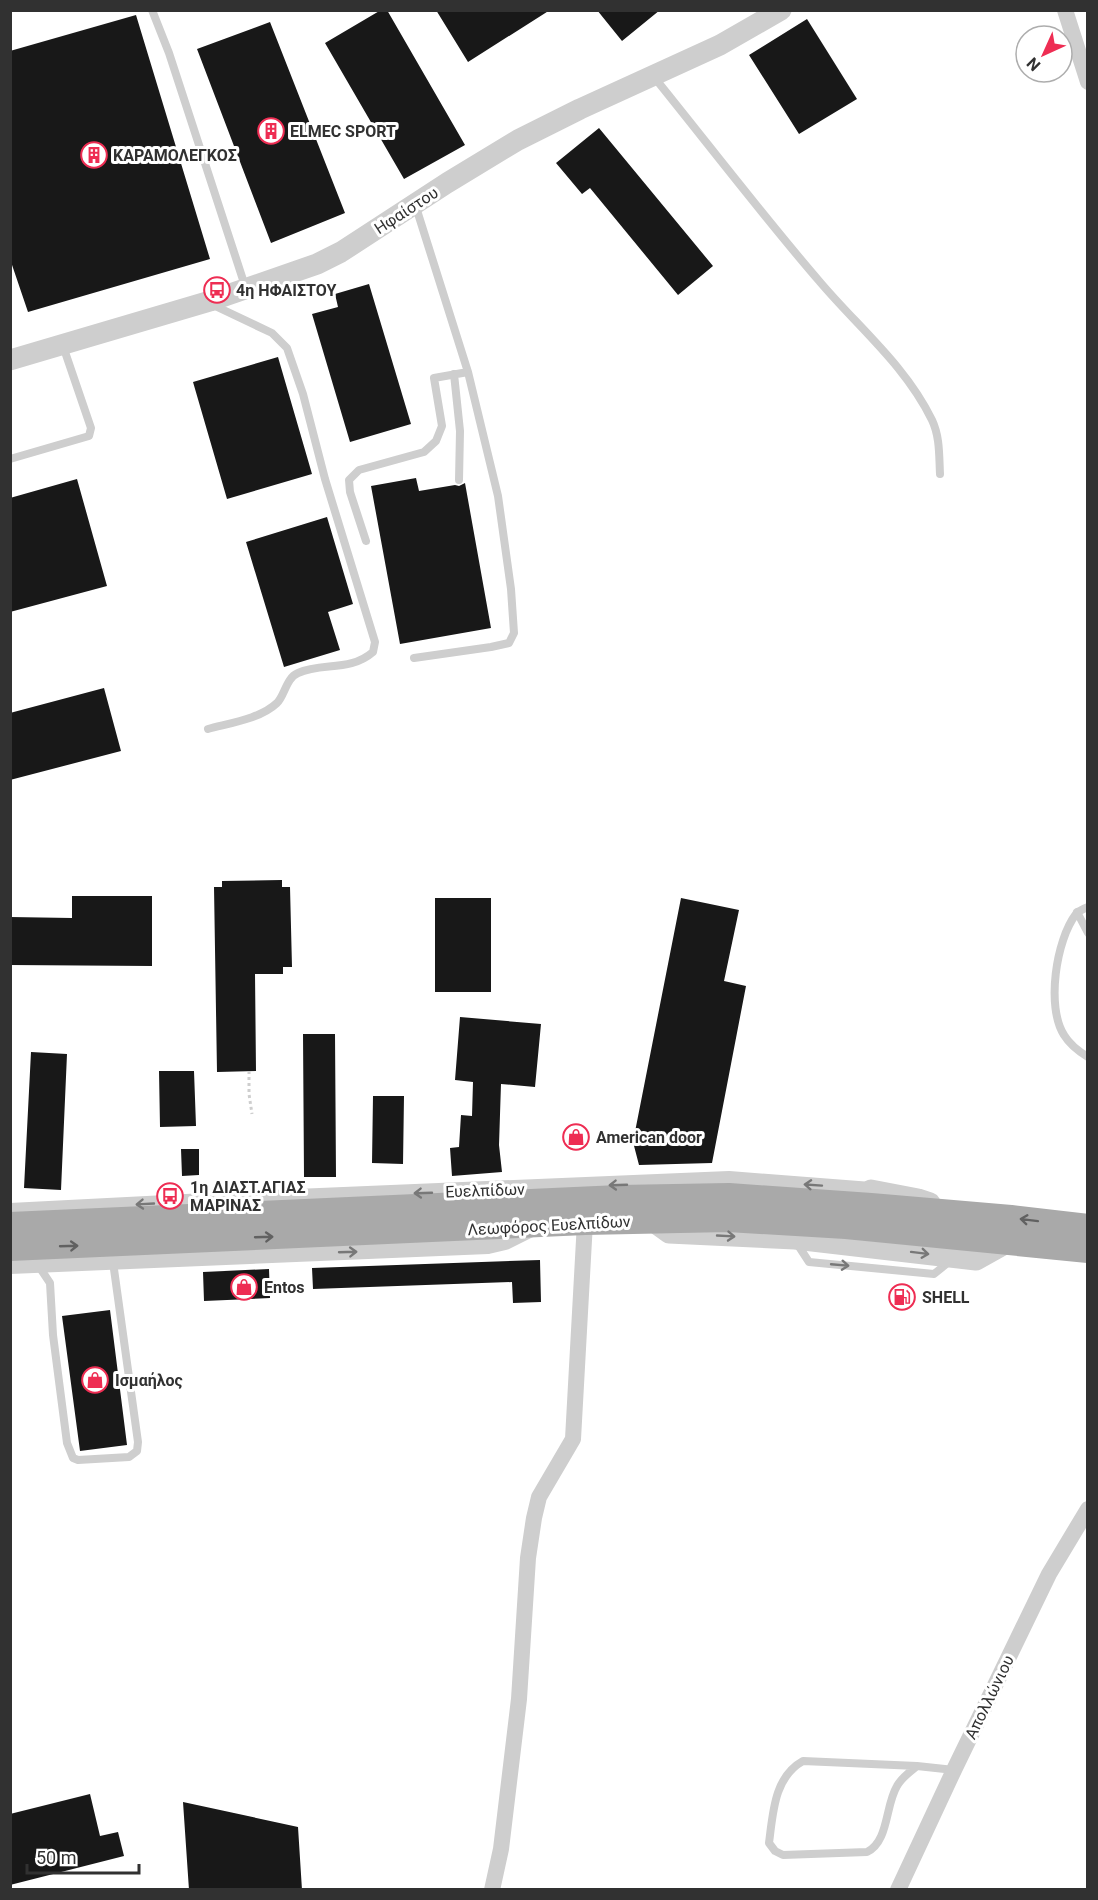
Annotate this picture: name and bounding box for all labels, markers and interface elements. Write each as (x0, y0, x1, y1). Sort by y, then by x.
north arrow (1014, 24, 1074, 84)
text: N (1023, 54, 1044, 75)
building icon: ELMEC SPORT (256, 116, 286, 146)
place label: ELMEC SPORT (290, 122, 396, 141)
building icon: ΚΑΡΑΜΟΛΕΓΚΟΣ (79, 140, 109, 170)
place label: ΚΑΡΑΜΟΛΕΓΚΟΣ (113, 146, 237, 165)
street label: Ηφαίστου (371, 183, 442, 238)
bus stop icon: 4η ΗΦΑΙΣΤΟΥ (202, 275, 232, 305)
place label: 4η ΗΦΑΙΣΤΟΥ (236, 281, 336, 300)
shop icon: American door (561, 1122, 591, 1152)
place label: American door (596, 1128, 702, 1147)
place label: 1η ΔΙΑΣΤ.ΑΓΙΑΣ ΜΑΡΙΝΑΣ (190, 1178, 305, 1215)
one-way arrow (609, 1179, 629, 1190)
street label: Ευελπίδων (445, 1180, 525, 1201)
one-way arrow (803, 1180, 823, 1191)
bus stop icon: 1η ΔΙΑΣΤ.ΑΓΙΑΣ ΜΑΡΙΝΑΣ (155, 1181, 185, 1211)
one-way arrow (414, 1187, 434, 1198)
one-way arrow (135, 1199, 155, 1210)
street label: Λεωφόρος Ευελπίδων (467, 1212, 631, 1239)
one-way arrow (1020, 1214, 1040, 1225)
one-way arrow (716, 1230, 736, 1241)
one-way arrow (253, 1232, 273, 1243)
one-way arrow (58, 1240, 78, 1251)
one-way arrow (337, 1246, 357, 1257)
one-way arrow (910, 1248, 930, 1259)
one-way arrow (830, 1260, 850, 1271)
shop icon: Entos (229, 1272, 259, 1302)
place label: Entos (264, 1278, 304, 1297)
fuel station icon: SHELL (887, 1282, 917, 1312)
place label: SHELL (922, 1288, 970, 1307)
shop icon: Ισμαήλος (80, 1365, 110, 1395)
place label: Ισμαήλος (115, 1371, 183, 1390)
street label: Απολλώνιου (961, 1652, 1018, 1742)
scale bar (27, 1837, 140, 1875)
text: 50 m (36, 1847, 76, 1868)

